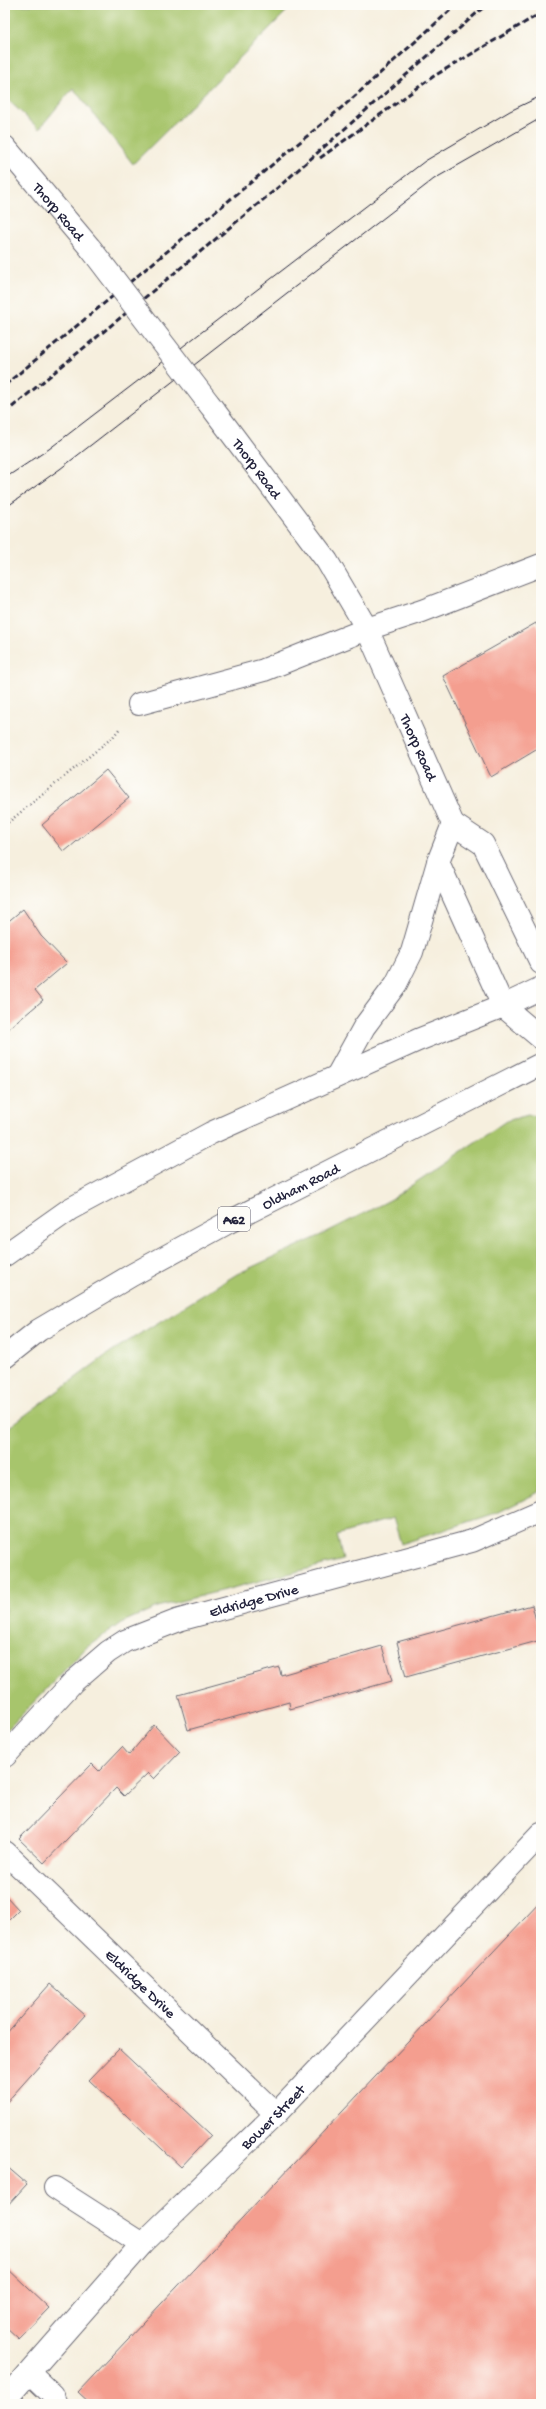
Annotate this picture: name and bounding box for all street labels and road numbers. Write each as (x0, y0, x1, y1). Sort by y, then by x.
street label: Thorp Road (27, 179, 88, 246)
street label: Thorp Road (227, 435, 285, 504)
street label: Thorp Road (394, 711, 440, 785)
street label: Oldham Road (259, 1160, 344, 1215)
road number: A62 (218, 1207, 250, 1231)
street label: Eldridge Drive (208, 1581, 301, 1622)
street label: Eldridge Drive (100, 1947, 179, 2023)
street label: Bower Street (237, 2081, 311, 2155)

